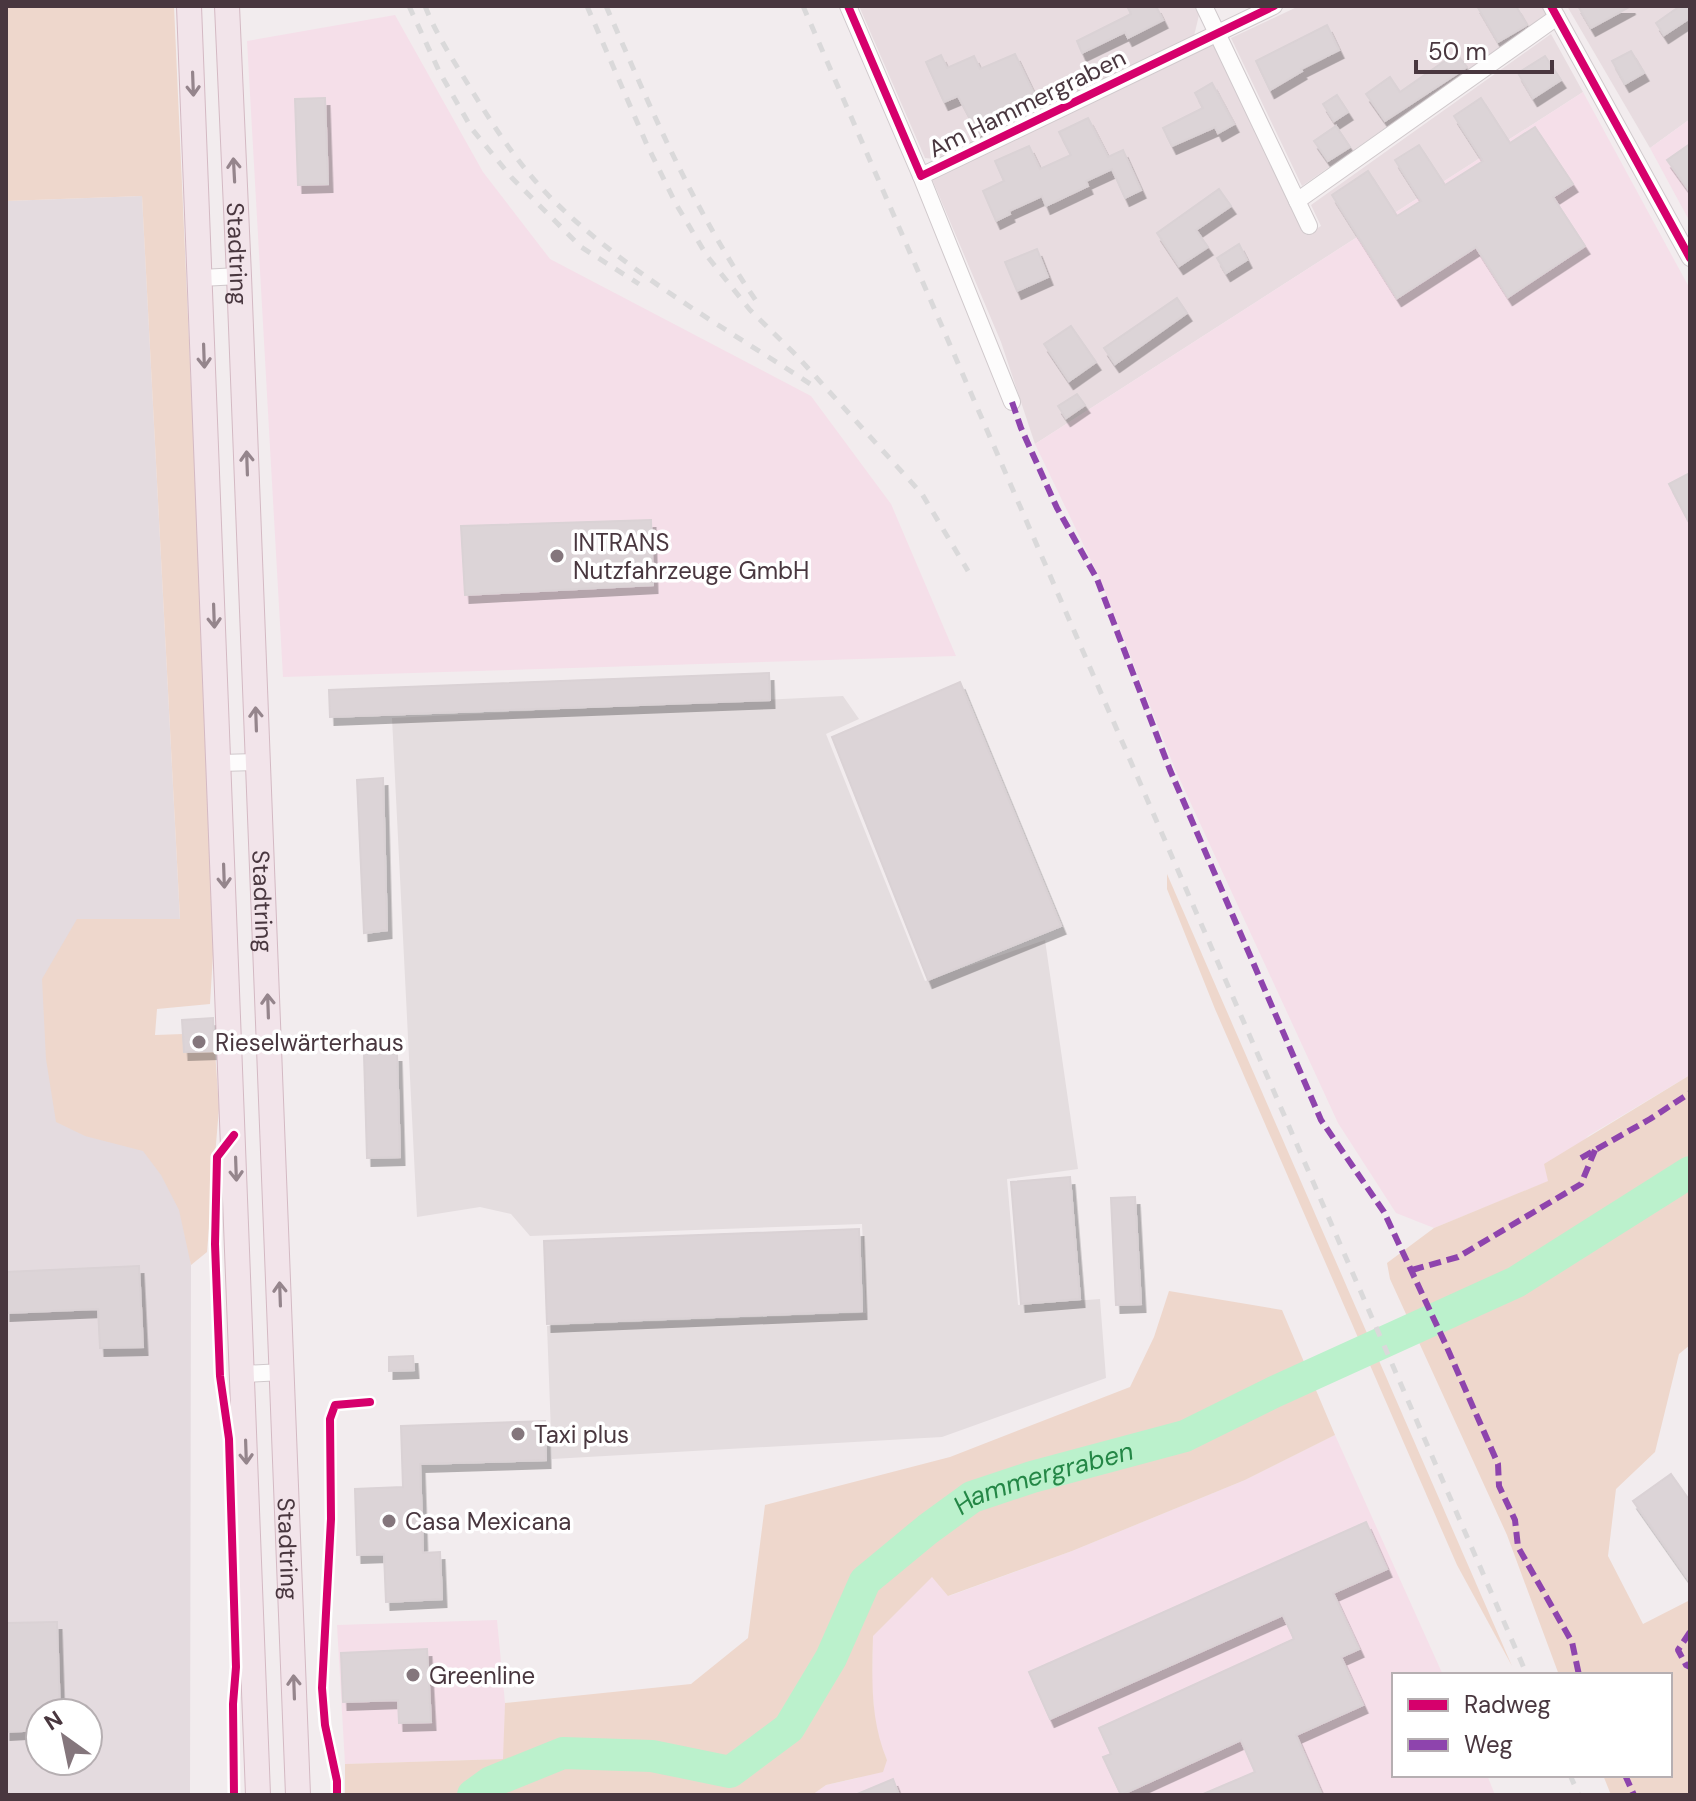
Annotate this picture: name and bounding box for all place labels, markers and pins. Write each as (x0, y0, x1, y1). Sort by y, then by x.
place label: INTRANS Nutzfahrzeuge GmbH (573, 527, 809, 586)
marker: INTRANS Nutzfahrzeuge GmbH (548, 547, 566, 565)
place label: Rieselwärterhaus (215, 1027, 404, 1058)
marker: Rieselwärterhaus (190, 1033, 208, 1051)
place label: Taxi plus (534, 1419, 629, 1450)
marker: Taxi plus (509, 1425, 527, 1443)
place label: Casa Mexicana (405, 1506, 571, 1537)
marker: Casa Mexicana (380, 1512, 398, 1530)
place label: Greenline (429, 1660, 535, 1691)
marker: Greenline (404, 1666, 422, 1684)

